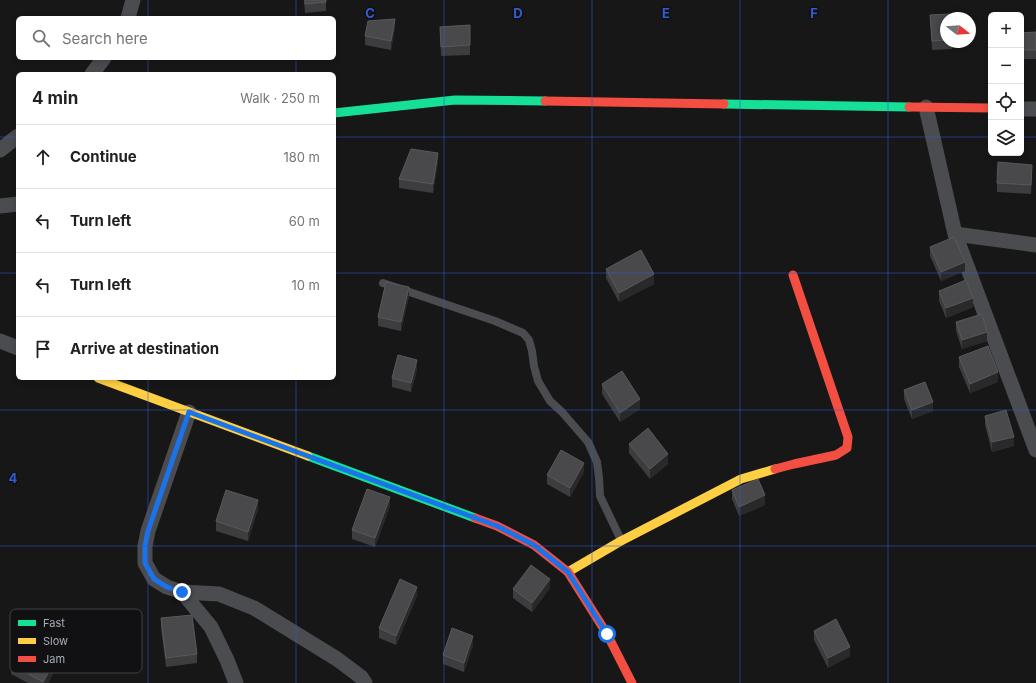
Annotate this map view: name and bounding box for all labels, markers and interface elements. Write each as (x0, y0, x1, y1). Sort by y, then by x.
text: C (365, 5, 375, 21)
text: D (513, 5, 523, 21)
text: E (662, 5, 670, 21)
text: F (810, 5, 818, 21)
north arrow (940, 12, 976, 48)
map controls (988, 12, 1024, 156)
button: + (988, 12, 1024, 48)
search box (16, 16, 336, 60)
icon: search (30, 27, 52, 49)
text: Search here (62, 29, 148, 48)
button: − (988, 48, 1024, 84)
button: locate (988, 84, 1024, 120)
text: 4 min (32, 88, 78, 108)
text: Walk · 250 m (240, 90, 320, 106)
button: layers (988, 120, 1024, 156)
icon: ahead (32, 146, 54, 168)
text: Continue (70, 147, 137, 166)
text: 180 m (283, 149, 320, 165)
icon: left (32, 210, 54, 232)
text: Turn left (70, 211, 131, 230)
text: 60 m (289, 213, 320, 229)
icon: left (32, 274, 54, 296)
text: Turn left (70, 275, 131, 294)
text: 10 m (291, 277, 320, 293)
icon: arrive (32, 338, 54, 360)
text: Arrive at destination (70, 339, 219, 358)
text: 4 (9, 470, 18, 486)
route end (173, 583, 191, 601)
legend (10, 609, 142, 673)
text: Fast (43, 616, 65, 630)
route start (598, 625, 616, 643)
text: Slow (43, 634, 68, 648)
text: Jam (43, 652, 65, 666)

